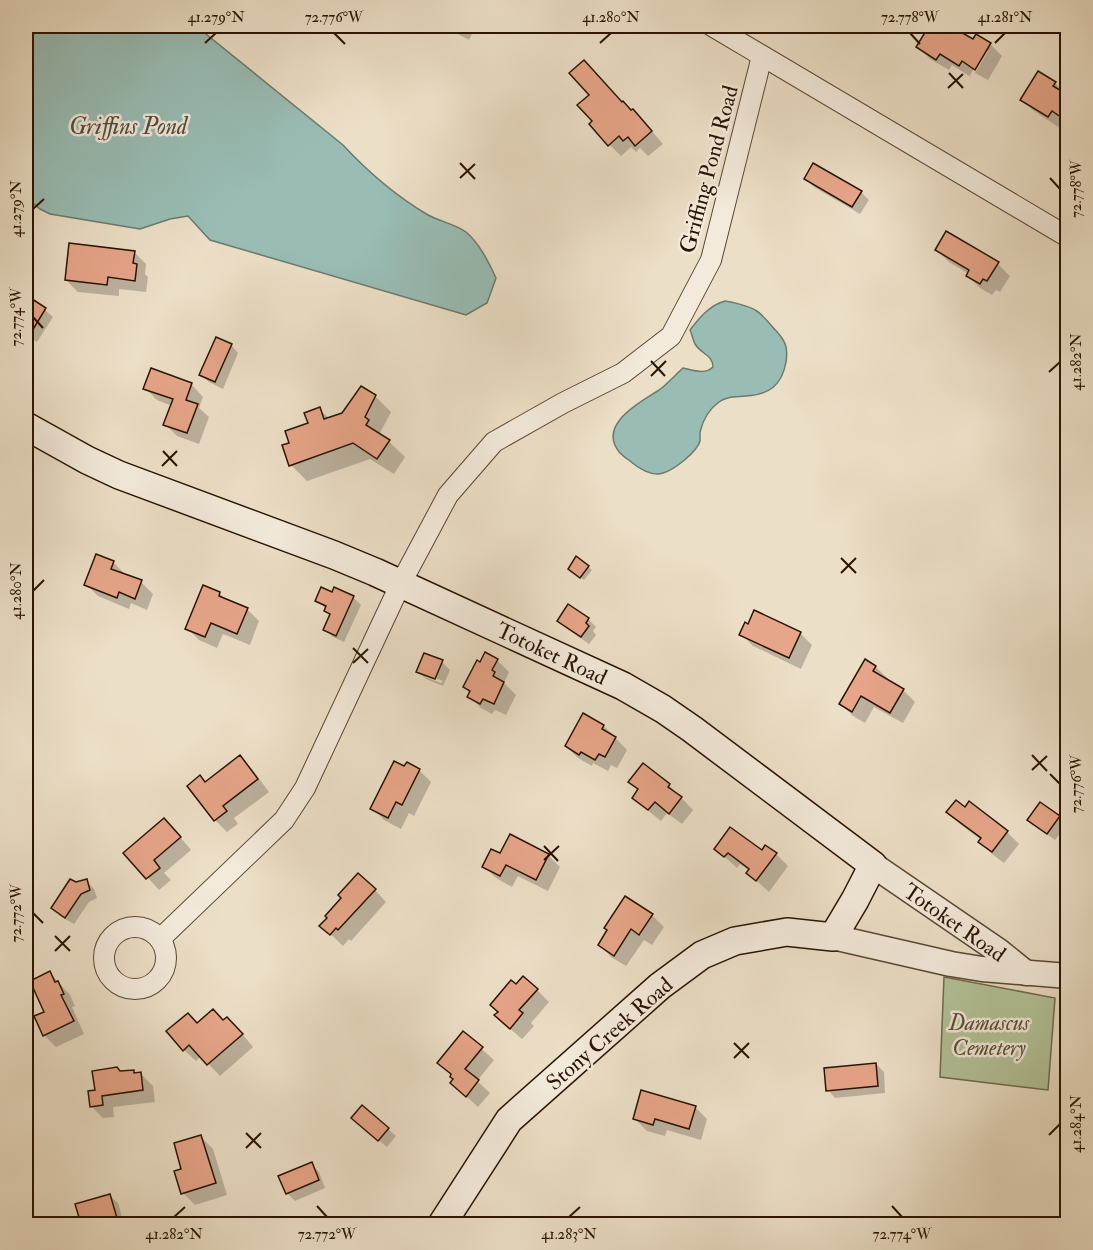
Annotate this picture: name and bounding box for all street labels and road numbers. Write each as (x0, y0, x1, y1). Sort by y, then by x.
street label: Griffing Pond Road (673, 82, 745, 256)
street label: Totoket Road (492, 616, 611, 692)
street label: Totoket Road (898, 877, 1011, 968)
street label: Stony Creek Road (541, 971, 679, 1096)

